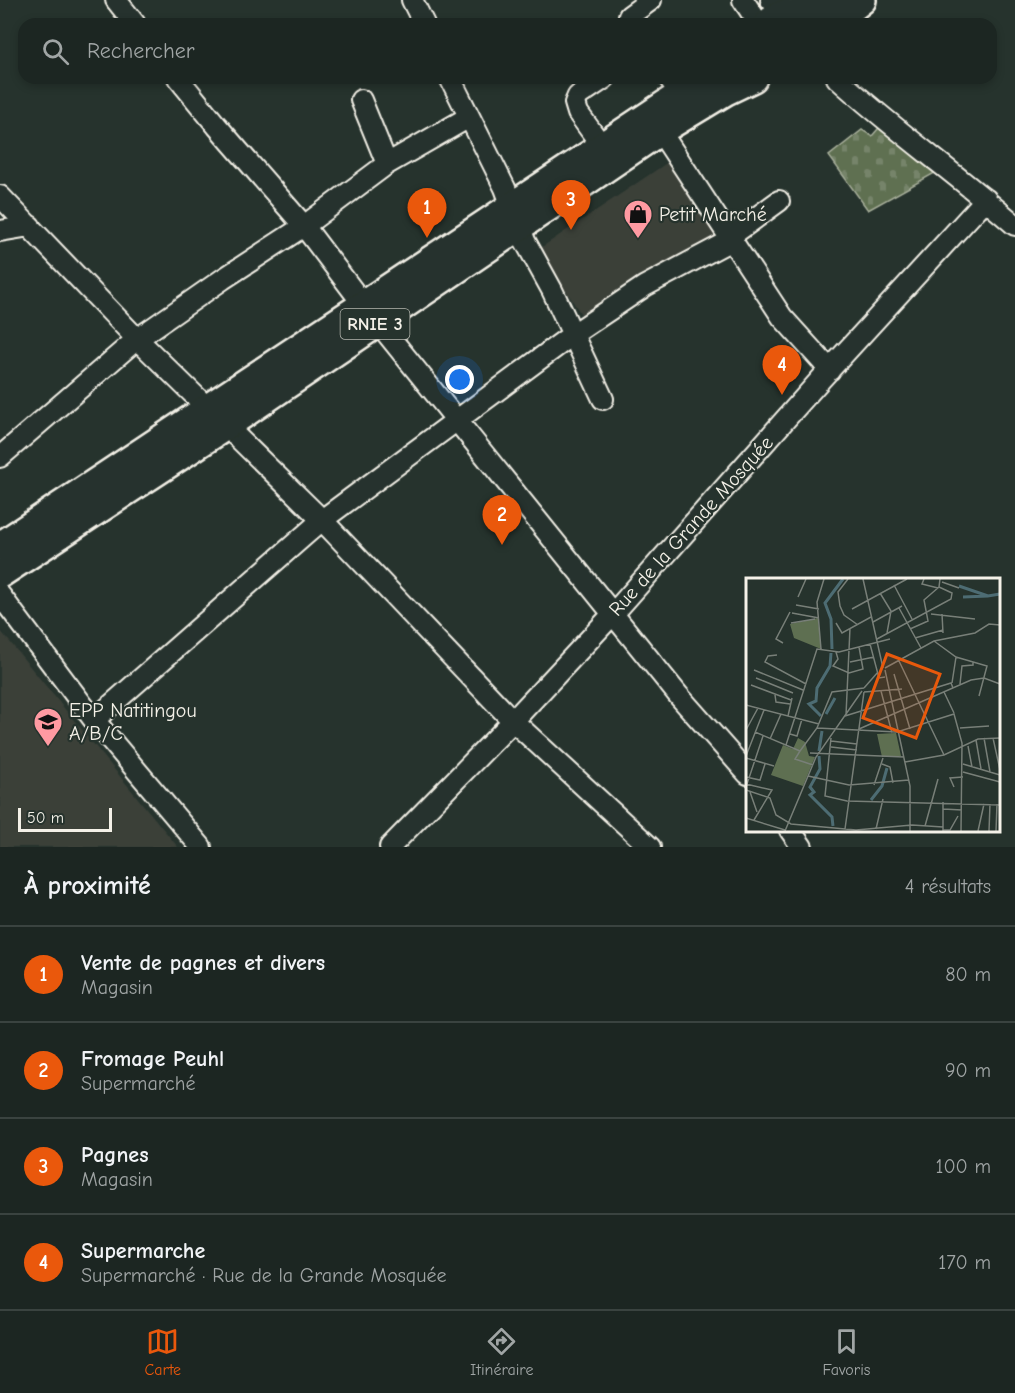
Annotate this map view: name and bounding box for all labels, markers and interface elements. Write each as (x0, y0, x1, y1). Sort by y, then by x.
search box (18, 18, 997, 84)
icon: search (39, 35, 72, 68)
text: Rechercher (87, 38, 195, 64)
pin: 3 (552, 180, 590, 230)
pin: 1 (408, 188, 446, 238)
shop icon: Petit Marché (622, 198, 654, 240)
place label: Petit Marché (659, 203, 767, 226)
road number: RNIE 3 (340, 309, 410, 339)
pin: 4 (762, 346, 802, 395)
your location (445, 365, 474, 394)
street label: Rue de la Grande Mosquée (604, 431, 778, 621)
pin: 2 (482, 496, 522, 545)
inset map (746, 578, 1000, 832)
place label: EPP Natitingou A/B/C (69, 699, 197, 745)
school or university icon: EPP Natitingou A/B/C (32, 706, 64, 748)
scale bar (18, 805, 112, 832)
text: 50 m (27, 809, 64, 827)
text: À proximité (24, 871, 151, 901)
text: 4 résultats (905, 875, 991, 898)
text: Vente de pagnes et divers (81, 950, 325, 976)
text: 1 (40, 963, 47, 986)
text: 80 m (945, 963, 991, 986)
text: Magasin (81, 976, 153, 999)
text: Fromage Peuhl (81, 1046, 224, 1072)
text: 2 (39, 1059, 48, 1082)
text: 90 m (945, 1059, 991, 1082)
text: Supermarché (81, 1072, 195, 1095)
text: Pagnes (81, 1142, 149, 1168)
text: 3 (39, 1155, 48, 1178)
text: 100 m (936, 1155, 991, 1178)
text: Magasin (81, 1168, 153, 1191)
text: Supermarche (81, 1238, 205, 1264)
text: 4 (39, 1251, 48, 1274)
text: 170 m (938, 1251, 991, 1274)
text: Supermarché · Rue de la Grande Mosquée (81, 1264, 446, 1287)
tab: Carte (145, 1325, 181, 1379)
tab: Itinéraire (470, 1325, 533, 1379)
tab: Favoris (822, 1325, 870, 1379)

